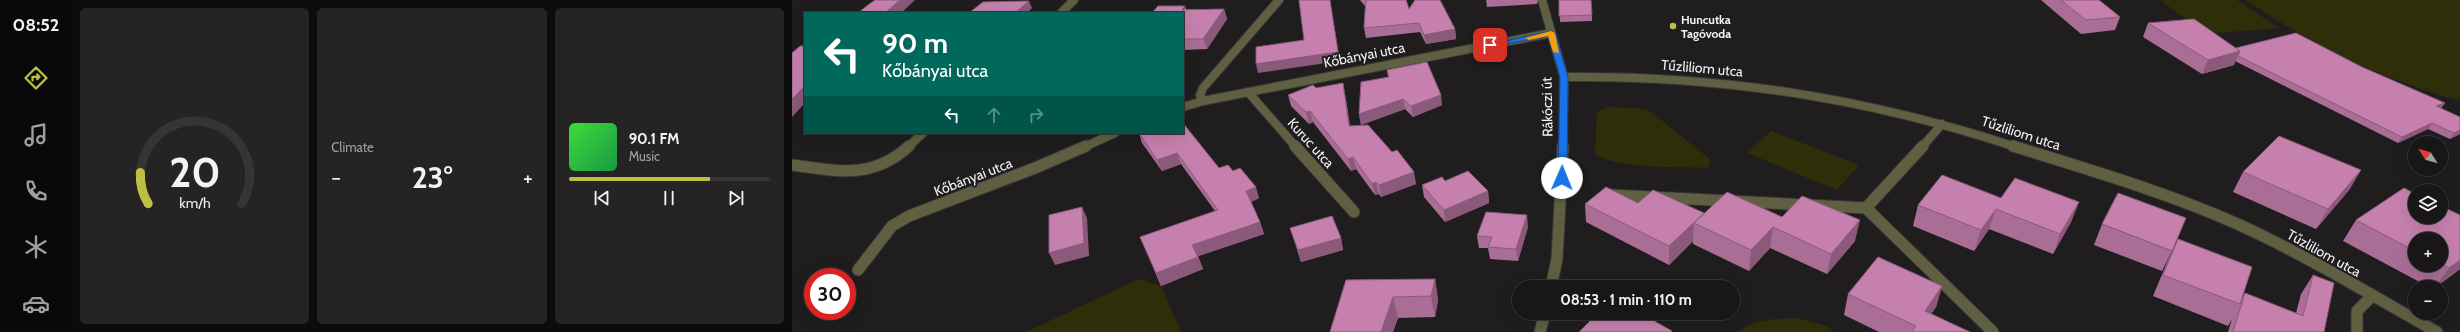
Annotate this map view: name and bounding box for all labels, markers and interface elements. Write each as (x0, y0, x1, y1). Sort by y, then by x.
place label: Huncutka Tagóvoda (1681, 12, 1731, 41)
text: 08:52 (13, 14, 59, 36)
marker: Huncutka Tagóvoda (1668, 21, 1678, 31)
text: 90 m (882, 26, 948, 60)
icon: left (816, 28, 868, 80)
pin (1473, 28, 1507, 62)
icon: arrive (1479, 34, 1501, 56)
street label: Kőbányai utca (1322, 38, 1407, 72)
street label: Tűzliliom utca (1660, 55, 1744, 81)
text: Kőbányai utca (882, 60, 988, 82)
icon: directions (22, 64, 50, 92)
street label: Rákóczi út (1537, 77, 1557, 137)
icon: left (941, 104, 963, 126)
icon: ahead (983, 104, 1005, 126)
icon: right (1025, 104, 1047, 126)
street label: Tűzliliom utca (1979, 112, 2063, 154)
street label: Kuruc utca (1284, 114, 1338, 172)
icon: music (22, 121, 50, 149)
text: 90.1 FM (629, 130, 680, 148)
north arrow (2408, 136, 2448, 176)
map controls (2408, 136, 2448, 320)
text: Climate (331, 139, 374, 155)
text: 20 (169, 147, 220, 197)
text: Music (629, 148, 660, 164)
street label: Kőbányai utca (931, 154, 1015, 200)
position arrow (1541, 157, 1583, 199)
text: 23° (412, 159, 452, 196)
text: − (331, 164, 341, 191)
text: + (523, 164, 533, 191)
icon: phone (22, 177, 50, 205)
button: layers (2408, 184, 2448, 224)
icon: previous (591, 187, 613, 209)
icon: pause (658, 187, 680, 209)
icon: next (725, 187, 747, 209)
text: km/h (179, 194, 210, 212)
street label: Tűzliliom utca (2284, 225, 2365, 281)
button: + (2408, 232, 2448, 272)
icon: climate (22, 233, 50, 261)
speed limit sign: 30 (804, 268, 856, 320)
button: − (2408, 280, 2448, 320)
icon: car (22, 290, 50, 318)
text: 08:53 · 1 min · 110 m (1560, 291, 1692, 309)

